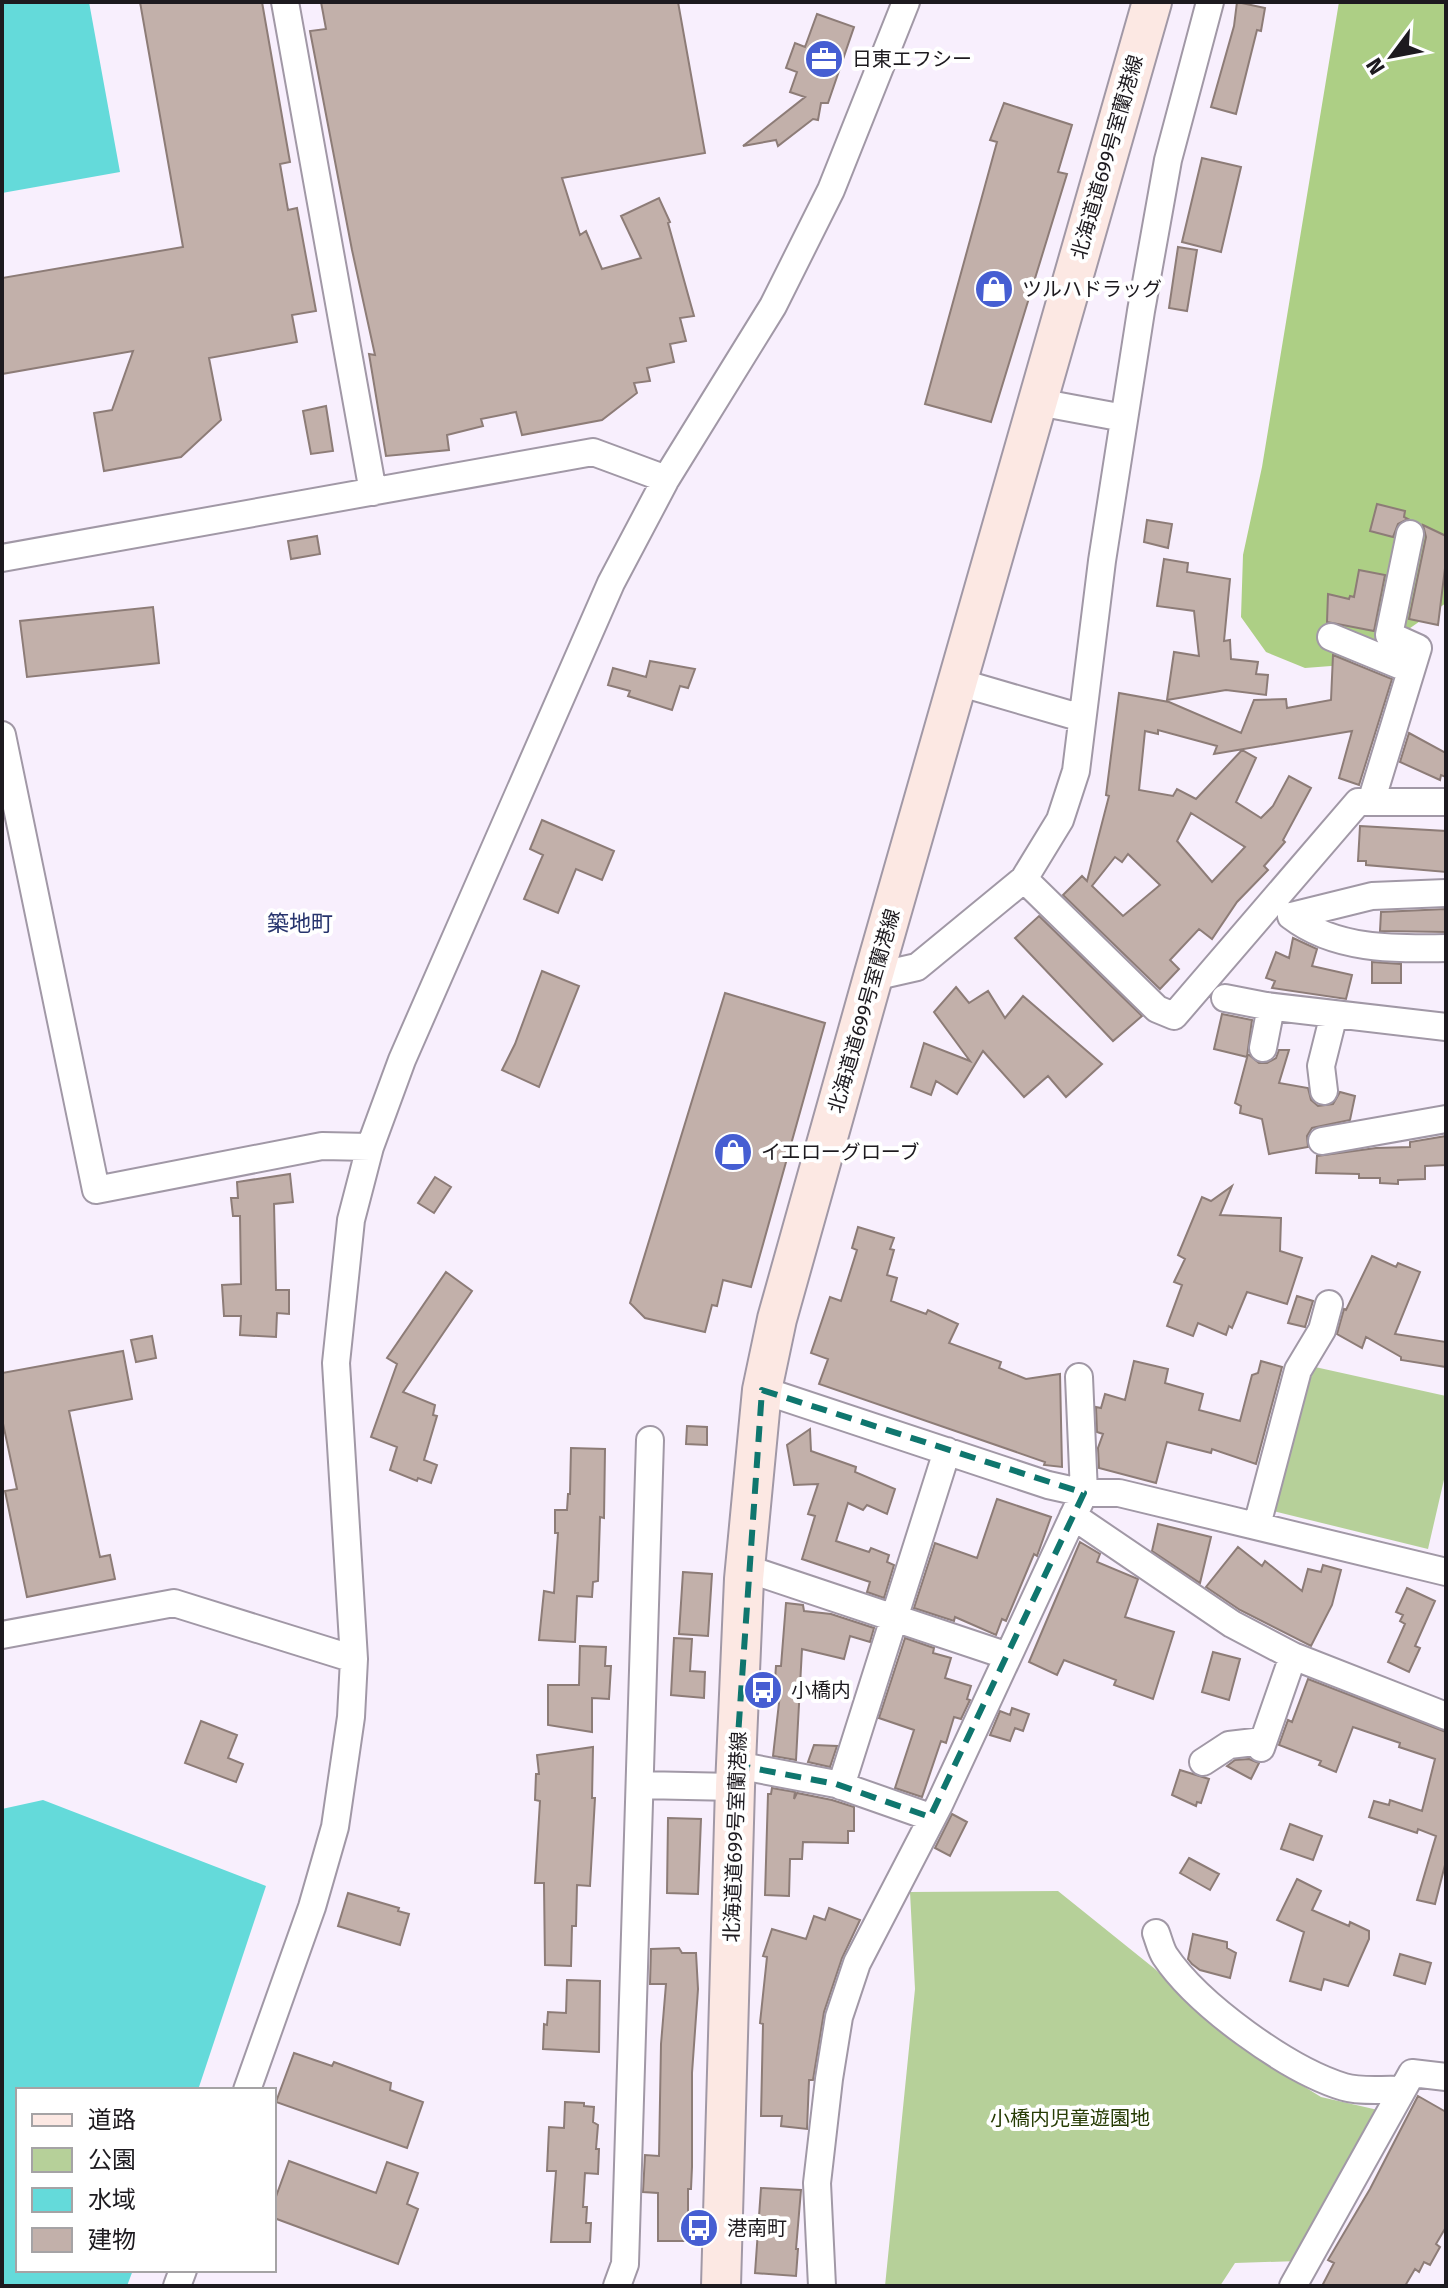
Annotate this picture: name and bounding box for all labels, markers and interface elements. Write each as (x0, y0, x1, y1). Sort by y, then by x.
north arrow (1352, 16, 1432, 96)
office icon: 日東エフシー (803, 38, 845, 80)
place label: 日東エフシー (852, 47, 972, 71)
street label: 北海道道699号室蘭港線 (1066, 52, 1148, 262)
text: N (1360, 53, 1391, 80)
shop icon: ツルハドラッグ (973, 268, 1015, 310)
place label: ツルハドラッグ (1022, 277, 1162, 301)
street label: 北海道道699号室蘭港線 (823, 906, 905, 1116)
district label: 築地町 (267, 910, 333, 937)
shop icon: イエローグローブ (712, 1131, 754, 1173)
place label: イエローグローブ (761, 1140, 920, 1164)
bus stop icon: 小橋内 (742, 1669, 784, 1711)
place label: 小橋内 (791, 1678, 851, 1702)
street label: 北海道道699号室蘭港線 (719, 1731, 751, 1943)
legend (16, 2088, 276, 2272)
text: 道路 (88, 2106, 136, 2134)
park label: 小橋内児童遊園地 (990, 2106, 1150, 2130)
text: 公園 (88, 2146, 136, 2174)
text: 水域 (88, 2186, 136, 2214)
bus stop icon: 港南町 (678, 2207, 720, 2249)
place label: 港南町 (727, 2216, 787, 2240)
text: 建物 (88, 2226, 136, 2254)

